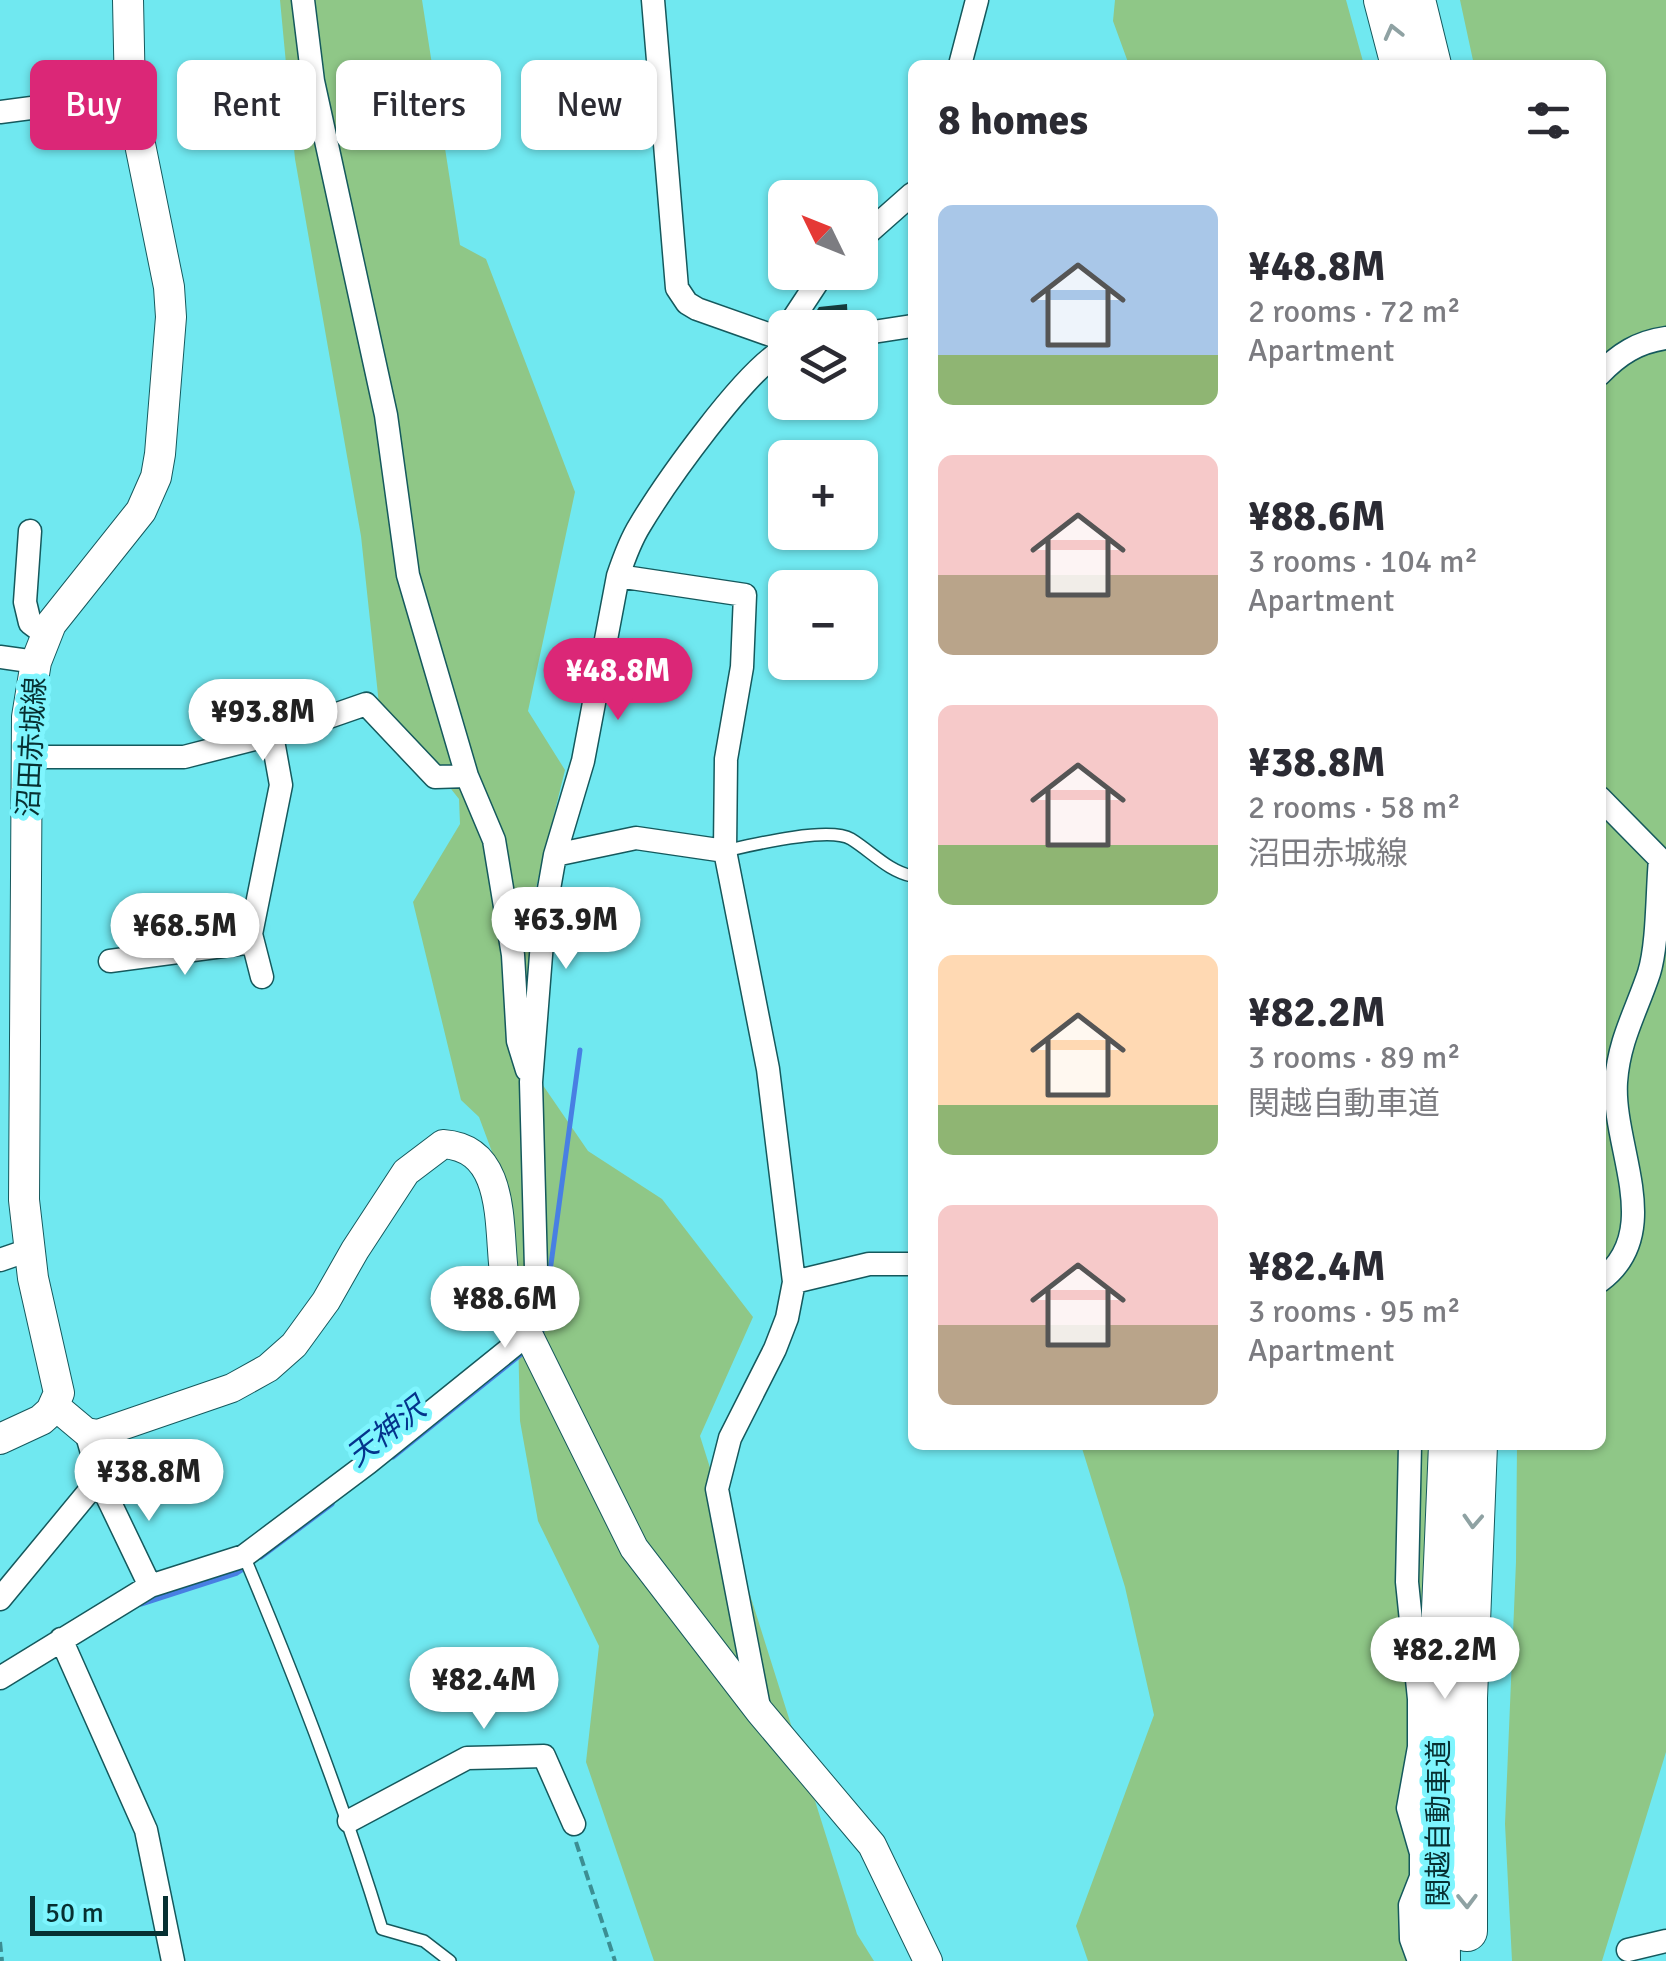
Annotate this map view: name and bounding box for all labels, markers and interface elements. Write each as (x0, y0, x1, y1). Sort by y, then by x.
one-way arrow (1383, 24, 1404, 42)
chip: Buy (30, 60, 157, 150)
chip: Rent (177, 60, 316, 150)
chip: Filters (336, 60, 501, 150)
chip: New (521, 60, 657, 150)
icon: filters (1521, 93, 1576, 148)
text: 8 homes (938, 95, 1088, 146)
north arrow (768, 180, 878, 290)
map controls (768, 180, 878, 680)
text: ¥48.8M (1248, 241, 1386, 292)
icon: home (1018, 245, 1138, 365)
text: 2 rooms · 72 m² (1248, 292, 1461, 331)
button: layers (768, 310, 878, 420)
text: Apartment (1248, 331, 1395, 370)
button: + (768, 440, 878, 550)
text: ¥88.6M (1248, 491, 1386, 542)
icon: home (1018, 495, 1138, 615)
text: 3 rooms · 104 m² (1248, 542, 1478, 581)
button: − (768, 570, 878, 680)
text: Apartment (1248, 581, 1395, 620)
pin: ¥48.8M (537, 638, 699, 723)
text: ¥48.8M (566, 651, 670, 690)
street label: 沼田赤城線 (11, 676, 53, 818)
pin: ¥93.8M (182, 679, 344, 764)
text: ¥93.8M (211, 692, 315, 731)
text: ¥38.8M (1248, 737, 1386, 788)
icon: home (1018, 745, 1138, 865)
text: 2 rooms · 58 m² (1248, 788, 1461, 827)
text: 沼田赤城線 (1248, 834, 1408, 873)
pin: ¥63.9M (485, 887, 647, 972)
pin: ¥68.5M (104, 893, 266, 978)
text: ¥63.9M (514, 900, 618, 939)
text: ¥68.5M (133, 906, 237, 945)
text: ¥82.2M (1248, 987, 1386, 1038)
icon: home (1018, 995, 1138, 1115)
text: 3 rooms · 89 m² (1248, 1038, 1461, 1077)
text: 関越自動車道 (1248, 1084, 1440, 1123)
text: ¥82.4M (1248, 1241, 1386, 1292)
icon: home (1018, 1245, 1138, 1365)
pin: ¥88.6M (424, 1266, 586, 1351)
text: ¥88.6M (453, 1279, 557, 1318)
text: 3 rooms · 95 m² (1248, 1292, 1461, 1331)
text: Apartment (1248, 1331, 1395, 1370)
water label: 天神沢 (339, 1388, 436, 1475)
pin: ¥38.8M (68, 1439, 230, 1524)
text: ¥38.8M (97, 1452, 201, 1491)
one-way arrow (1463, 1514, 1484, 1530)
pin: ¥82.2M (1364, 1617, 1526, 1702)
text: ¥82.2M (1393, 1630, 1497, 1669)
pin: ¥82.4M (403, 1647, 565, 1732)
text: ¥82.4M (432, 1660, 536, 1699)
street label: 関越自動車道 (1422, 1739, 1456, 1907)
scale bar (30, 1891, 168, 1936)
one-way arrow (1456, 1893, 1477, 1909)
text: 50 m (45, 1896, 104, 1930)

